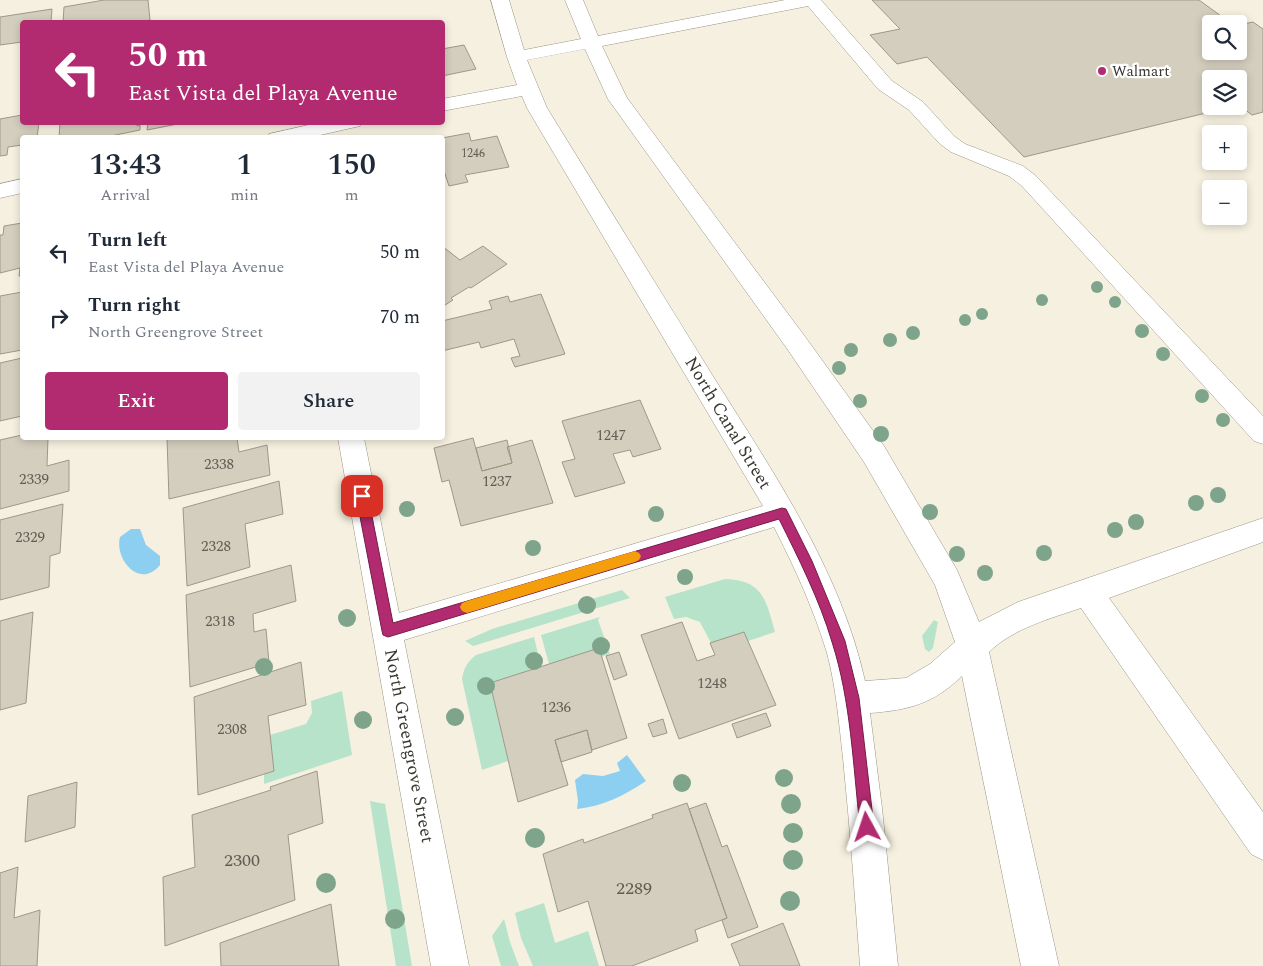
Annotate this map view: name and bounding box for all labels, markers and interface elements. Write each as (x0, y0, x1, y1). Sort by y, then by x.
map controls (1202, 15, 1247, 225)
button: search (1202, 15, 1247, 60)
text: 50 m (128, 29, 208, 82)
icon: left (45, 40, 110, 105)
place label: Walmart (1112, 60, 1170, 83)
marker: Walmart (1096, 65, 1108, 77)
button: layers (1202, 70, 1247, 115)
text: East Vista del Playa Avenue (128, 77, 398, 110)
button: + (1202, 125, 1247, 170)
text: 13:43 (89, 142, 161, 188)
text: 1 (236, 142, 252, 188)
text: 150 (328, 142, 376, 188)
house number: 1246 (461, 144, 485, 163)
button: − (1202, 180, 1247, 225)
text: Arrival (100, 183, 150, 207)
text: min (230, 183, 258, 207)
text: m (345, 183, 359, 207)
text: Turn left (88, 226, 167, 255)
text: 50 m (380, 238, 420, 267)
icon: left (45, 239, 73, 267)
text: East Vista del Playa Avenue (88, 255, 284, 279)
text: Turn right (88, 291, 181, 320)
text: 70 m (380, 303, 420, 332)
icon: right (45, 304, 73, 332)
text: North Greengrove Street (88, 320, 263, 344)
street label: North Canal Street (678, 352, 778, 494)
button: Exit (45, 372, 228, 430)
button: Share (238, 372, 420, 430)
house number: 1247 (596, 424, 626, 447)
house number: 2338 (204, 453, 234, 476)
house number: 2339 (19, 468, 49, 491)
house number: 1237 (482, 470, 512, 493)
pin (341, 475, 383, 517)
icon: arrive (348, 482, 376, 510)
house number: 2329 (15, 526, 45, 549)
house number: 2328 (201, 535, 231, 558)
house number: 2318 (205, 610, 235, 633)
street label: North Greengrove Street (377, 647, 441, 845)
house number: 1248 (697, 672, 727, 695)
house number: 1236 (541, 696, 571, 719)
house number: 2308 (217, 718, 247, 741)
position arrow (840, 800, 892, 852)
house number: 2300 (224, 847, 260, 874)
house number: 2289 (616, 875, 652, 902)

